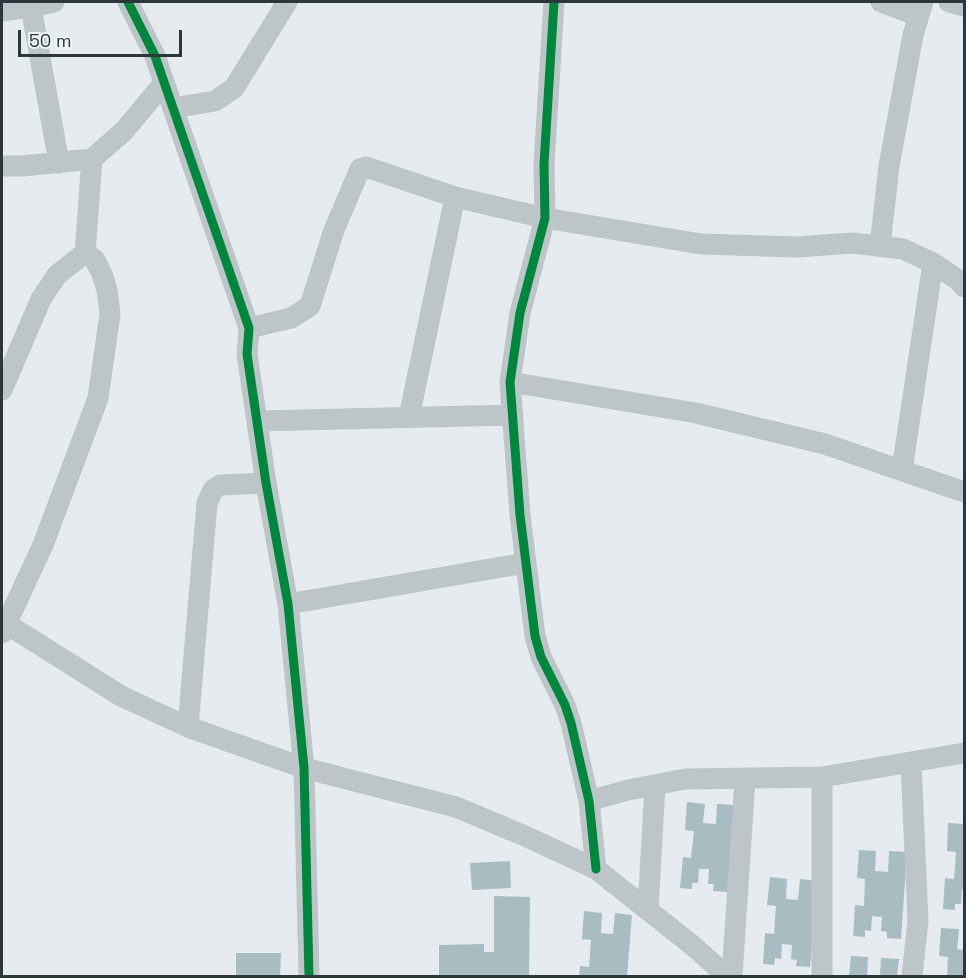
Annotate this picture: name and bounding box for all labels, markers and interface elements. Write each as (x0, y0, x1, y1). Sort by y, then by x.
scale bar (21, 18, 184, 56)
text: 50 m (29, 29, 71, 52)

